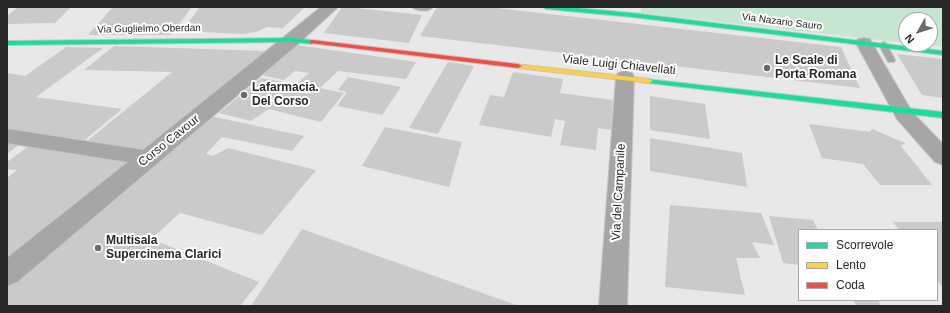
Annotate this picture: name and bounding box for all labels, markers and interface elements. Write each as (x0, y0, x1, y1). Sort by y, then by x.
street label: Via Nazario Sauro (741, 11, 823, 33)
north arrow (898, 12, 938, 52)
street label: Via Guglielmo Oberdan (97, 22, 201, 36)
text: N (902, 32, 917, 46)
street label: Viale Luigi Chiavellati (562, 52, 676, 78)
place label: Le Scale di Porta Romana (775, 54, 856, 82)
marker: Le Scale di Porta Romana (762, 63, 772, 73)
place label: Lafarmacia. Del Corso (252, 81, 319, 109)
marker: Lafarmacia. Del Corso (239, 90, 249, 100)
street label: Corso Cavour (136, 112, 202, 170)
street label: Via del Campanile (609, 143, 629, 241)
legend (798, 229, 938, 301)
place label: Multisala Supercinema Clarici (106, 234, 221, 262)
text: Scorrevole (836, 238, 893, 252)
marker: Multisala Supercinema Clarici (93, 243, 103, 253)
text: Lento (836, 258, 866, 272)
text: Coda (836, 278, 865, 292)

